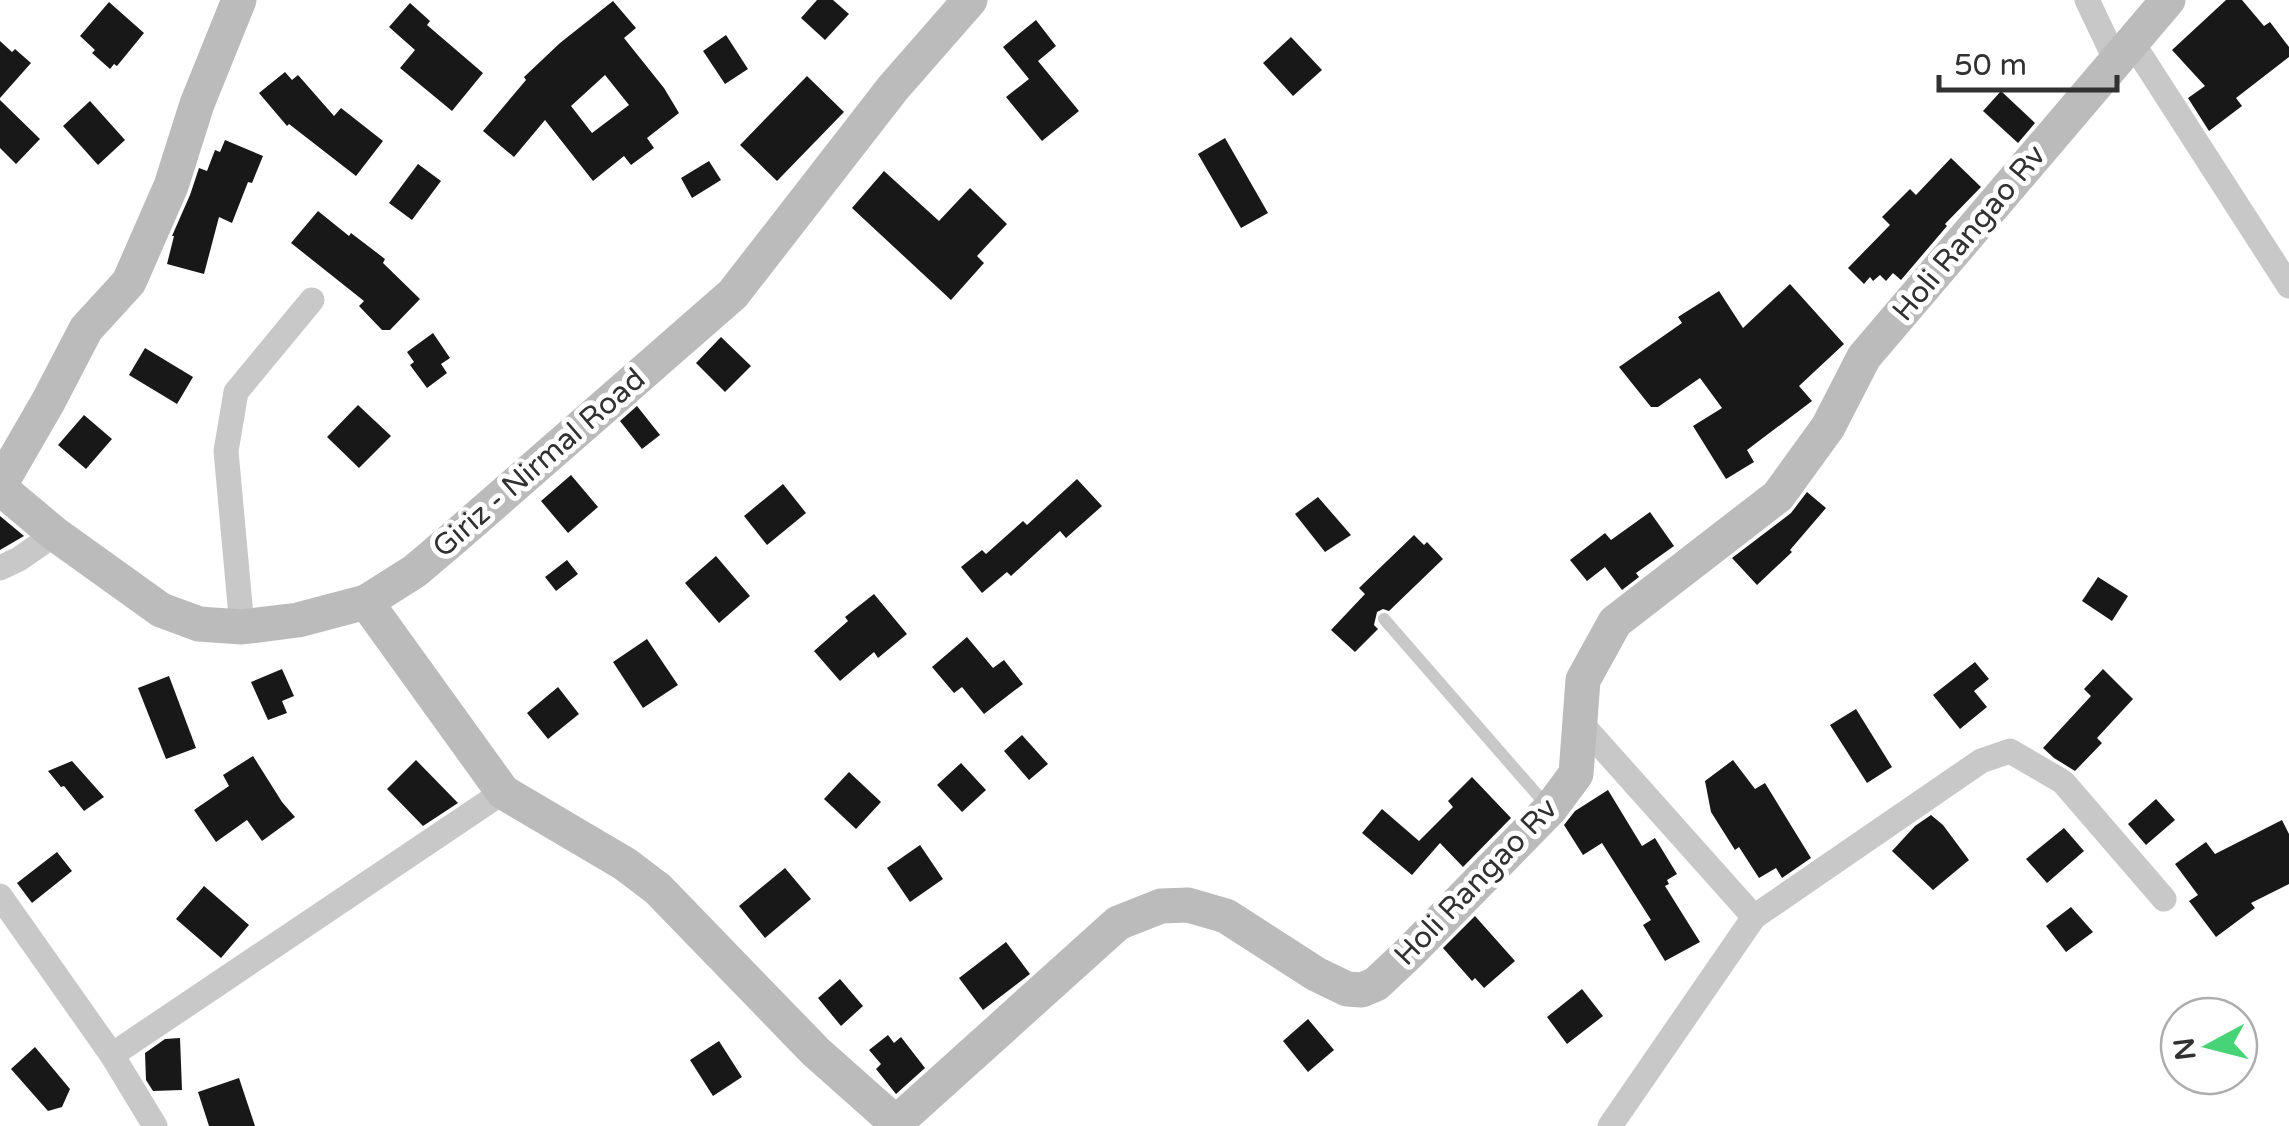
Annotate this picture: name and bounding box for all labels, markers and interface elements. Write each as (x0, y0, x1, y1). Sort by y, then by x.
scale bar (1939, 30, 2116, 92)
text: 50 m (1954, 47, 2027, 84)
street label: Holi Rangao Rv (1885, 137, 2054, 329)
street label: Giriz - Nirmal Road (425, 361, 653, 565)
street label: Holi Rangao Rv (1387, 790, 1565, 974)
north arrow (2159, 996, 2259, 1096)
text: N (2167, 1036, 2203, 1062)

